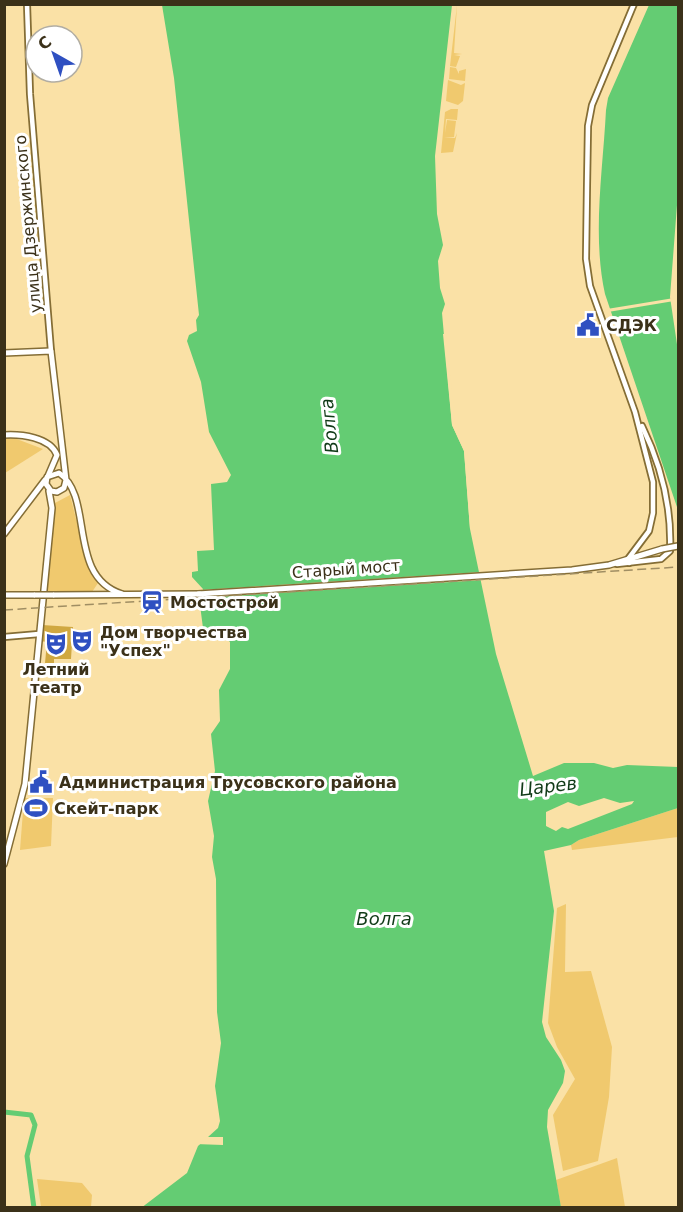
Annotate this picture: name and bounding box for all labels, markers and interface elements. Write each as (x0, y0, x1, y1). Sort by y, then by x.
north arrow (24, 24, 84, 84)
text: С (34, 32, 55, 54)
street label: улица Дзержинского (11, 134, 45, 314)
public building icon: СДЭК (575, 312, 601, 338)
place label: СДЭК (606, 316, 657, 335)
water label: Волга (316, 397, 342, 455)
street label: Старый мост (291, 556, 401, 582)
station icon: Мостострой (139, 589, 165, 615)
place label: Мостострой (170, 593, 279, 612)
place label: Дом творчества "Успех" (100, 623, 247, 660)
theatre icon: Дом творчества "Успех" (69, 628, 95, 654)
theatre icon: Летний театр (43, 631, 69, 657)
place label: Летний театр (23, 660, 89, 697)
public building icon: Администрация Трусовского района (28, 769, 54, 795)
water label: Царев (518, 772, 578, 800)
place label: Администрация Трусовского района (59, 773, 397, 792)
sports icon: Скейт-парк (23, 795, 49, 821)
place label: Скейт-парк (54, 799, 159, 818)
water label: Волга (356, 908, 412, 929)

